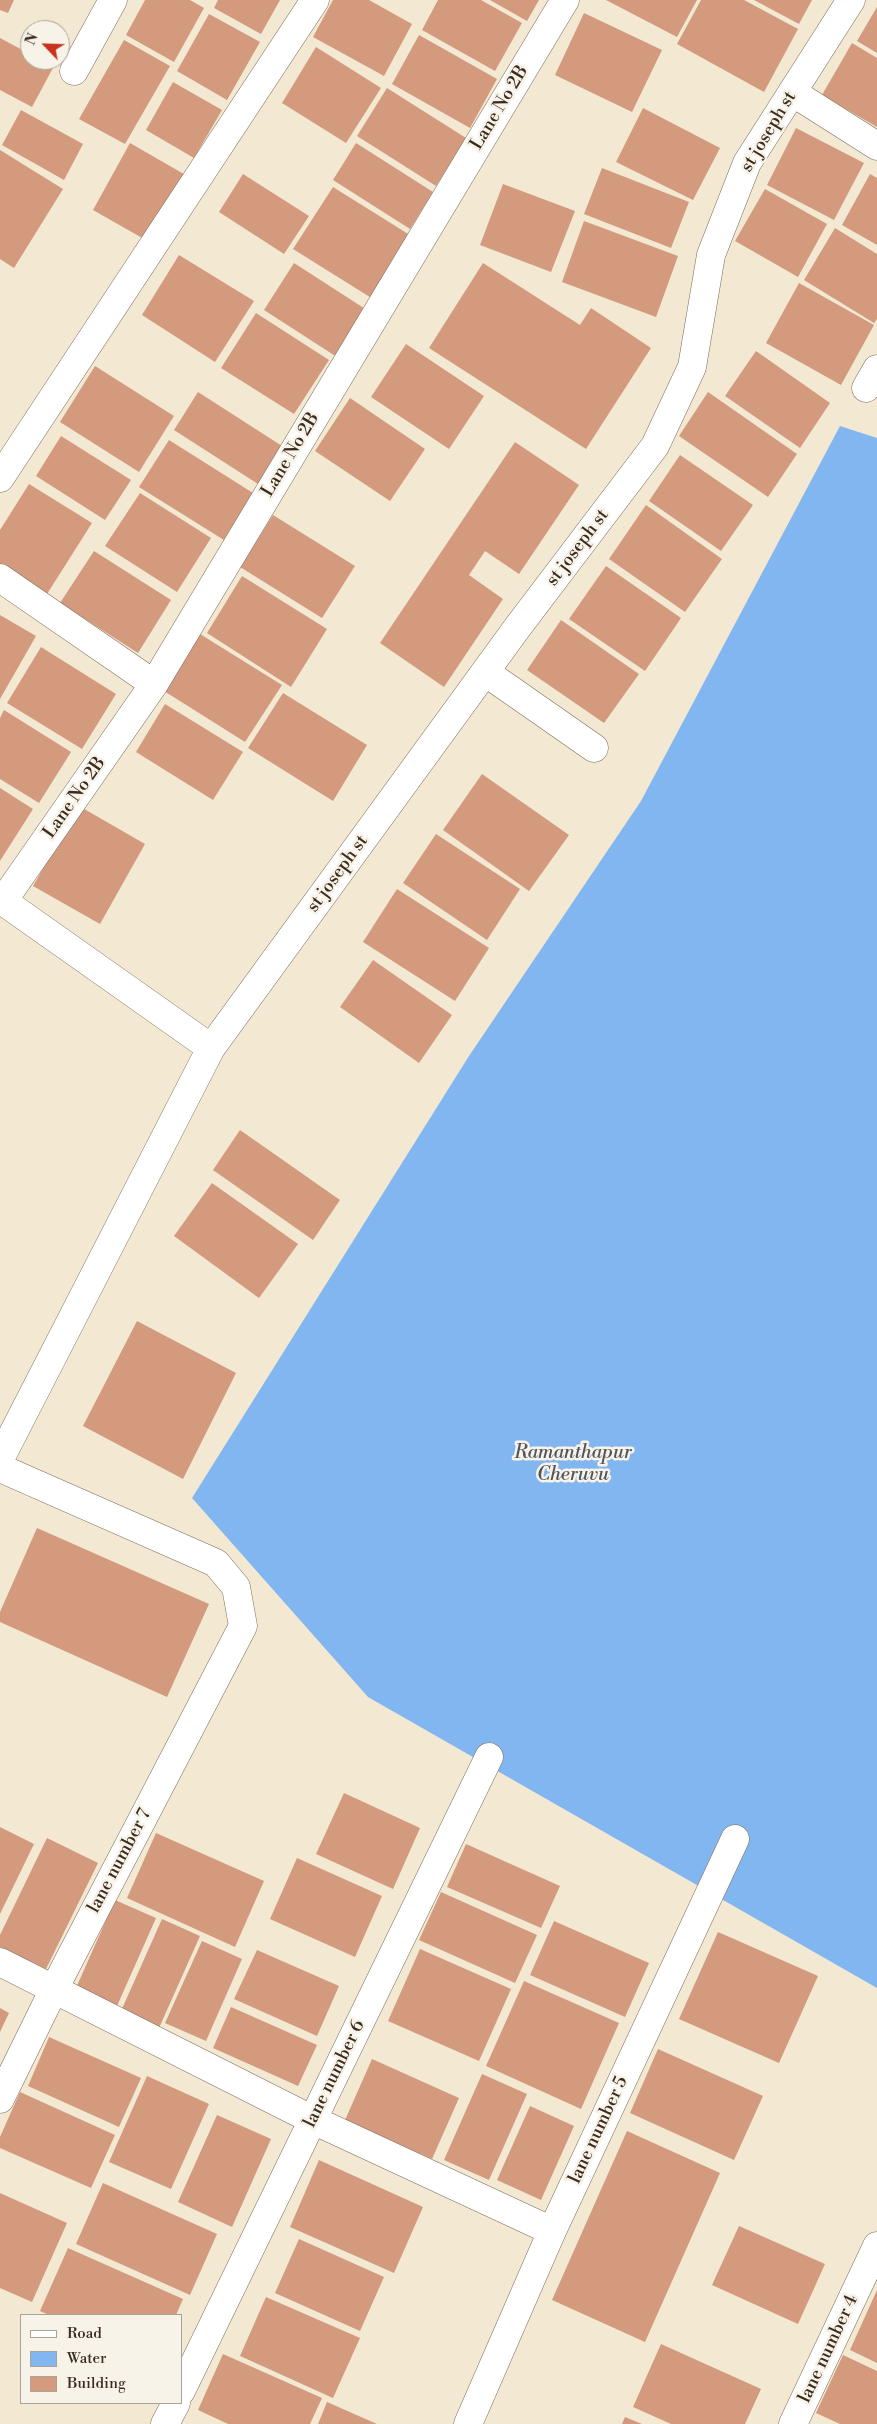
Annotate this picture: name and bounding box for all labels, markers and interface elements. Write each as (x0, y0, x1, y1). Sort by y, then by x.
north arrow (20, 20, 70, 70)
text: N (22, 31, 43, 48)
street label: Lane No 2B (466, 62, 534, 154)
street label: st joseph st (736, 88, 802, 176)
street label: Lane No 2B (257, 409, 325, 501)
street label: st joseph st (542, 505, 614, 591)
street label: Lane No 2B (39, 753, 111, 843)
street label: st joseph st (303, 831, 373, 917)
water label: Ramanthapur Cheruvu (514, 1442, 632, 1486)
street label: lane number 7 (84, 1805, 156, 1917)
street label: lane number 6 (300, 2017, 370, 2131)
street label: lane number 5 (565, 2073, 633, 2187)
street label: lane number 4 (795, 2292, 863, 2406)
legend (20, 2314, 182, 2404)
text: Road (67, 2324, 102, 2343)
text: Water (67, 2349, 106, 2368)
text: Building (67, 2374, 126, 2393)

